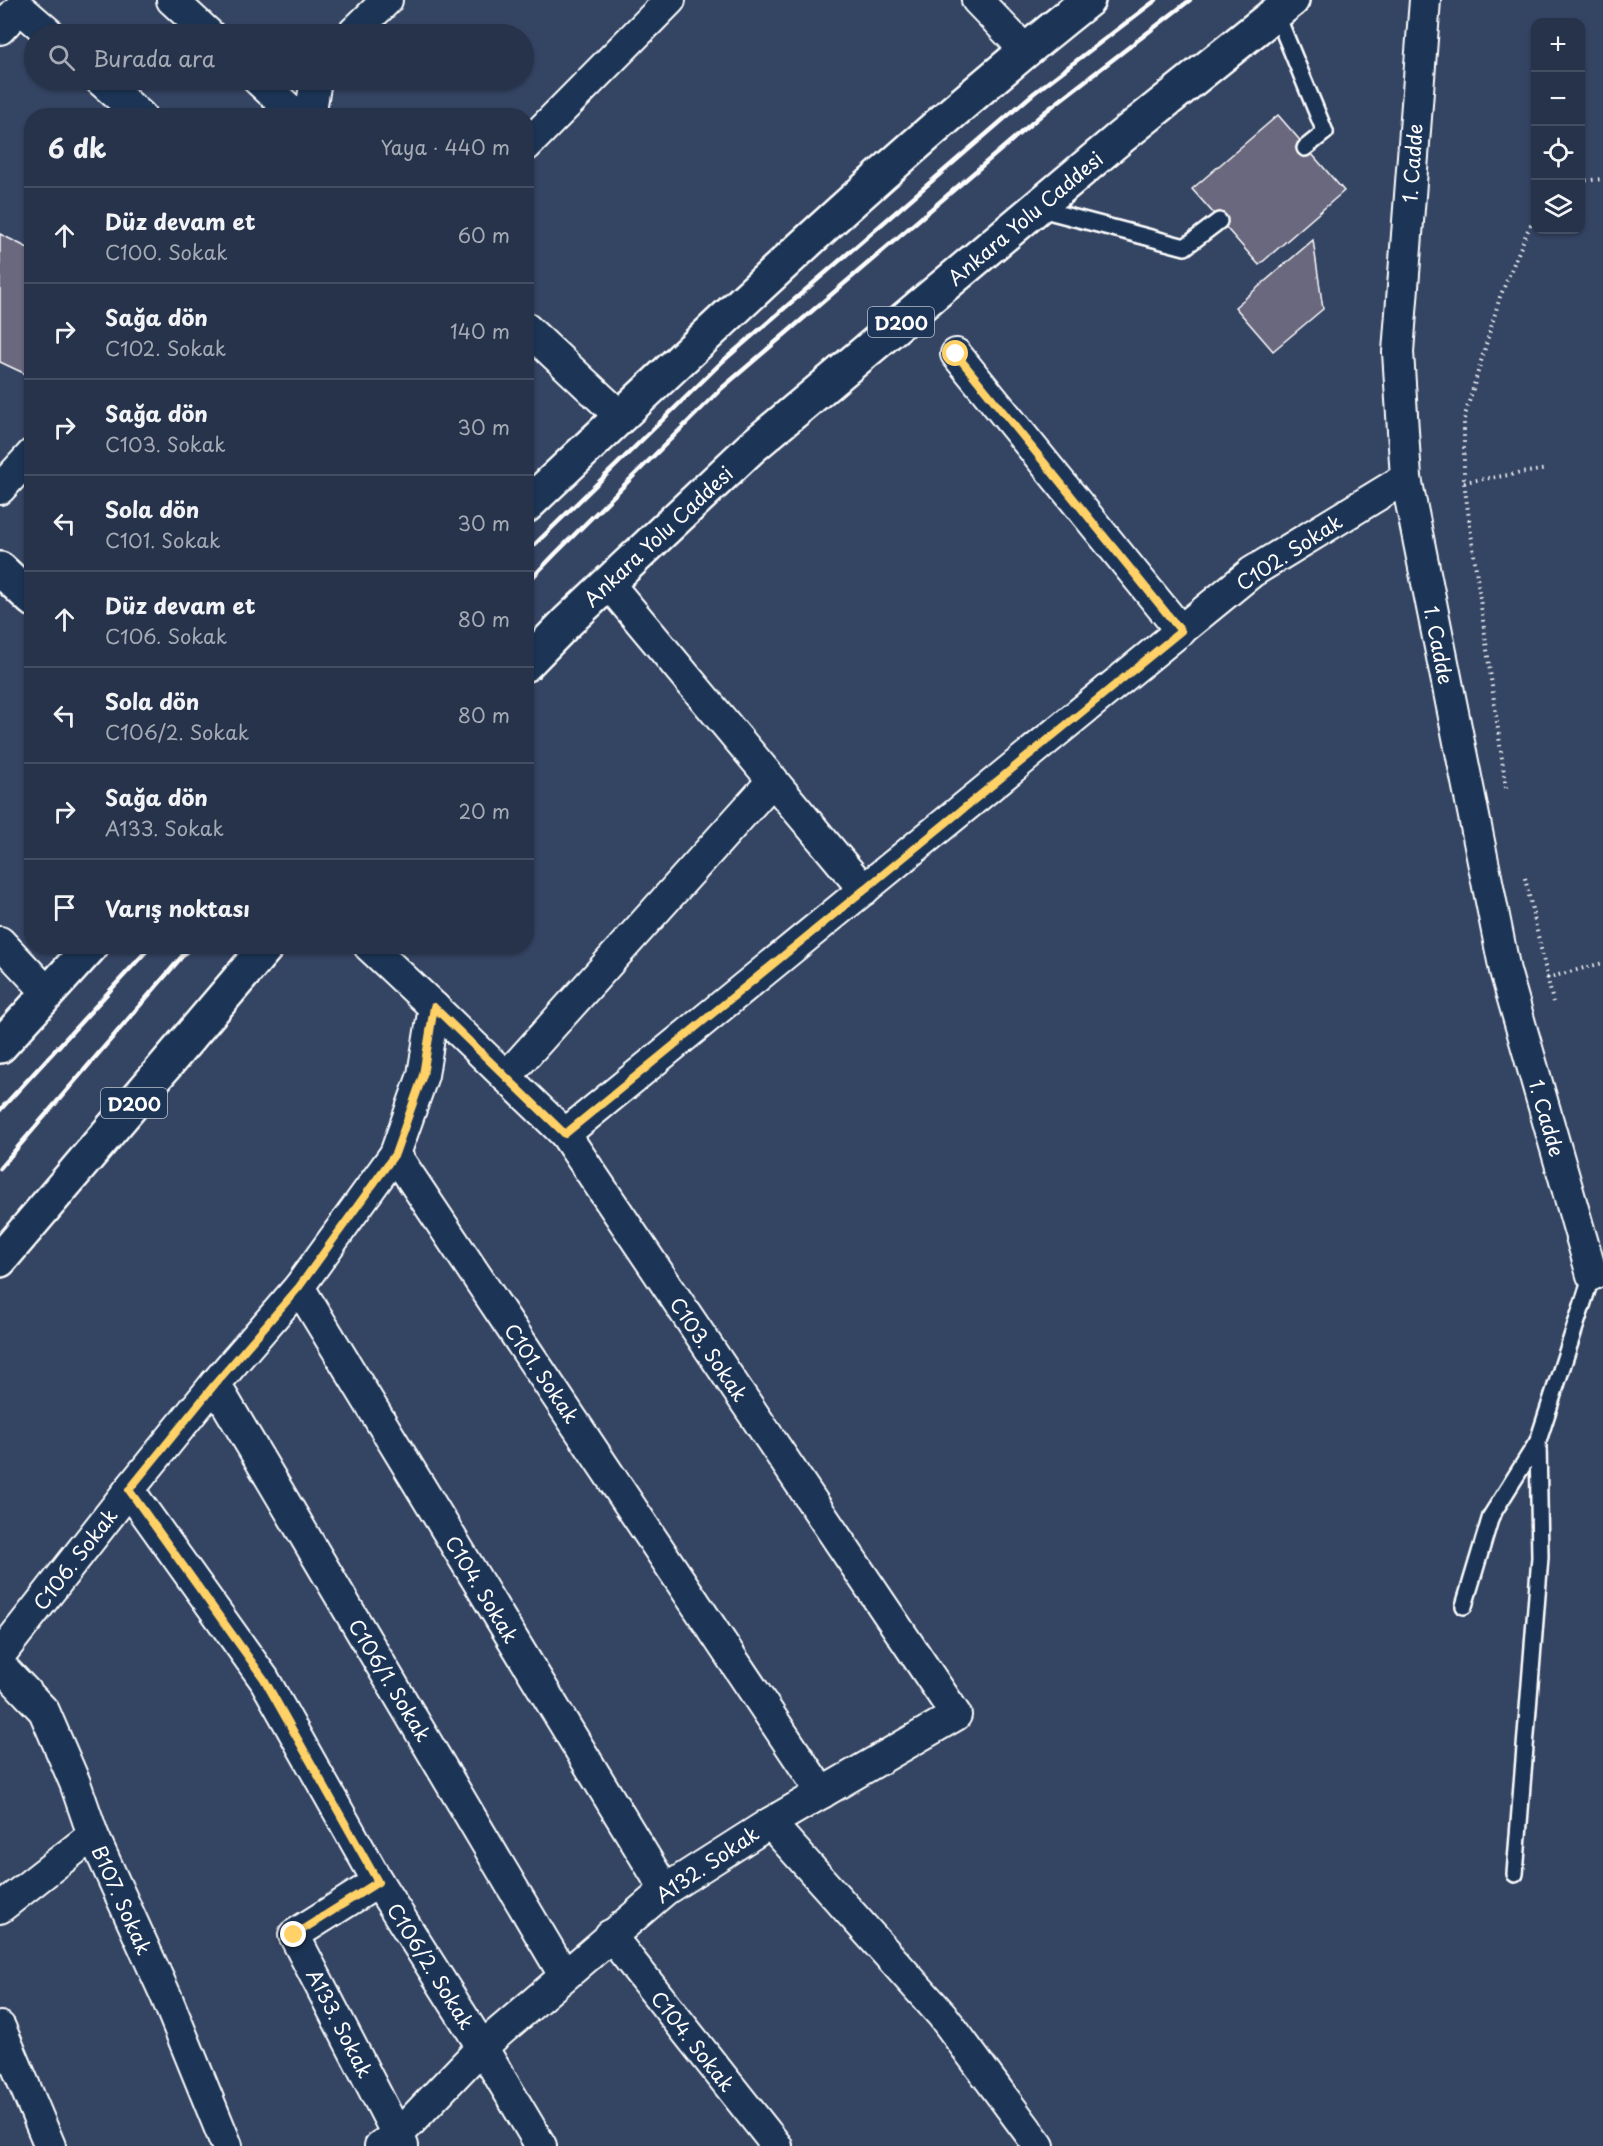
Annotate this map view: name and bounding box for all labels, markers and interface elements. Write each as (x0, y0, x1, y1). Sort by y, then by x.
map controls (1531, 18, 1585, 234)
button: + (1531, 18, 1585, 72)
search box (24, 24, 534, 90)
icon: search (45, 41, 78, 74)
text: Burada ara (93, 41, 215, 74)
button: − (1531, 72, 1585, 126)
street label: 1. Cadde (1394, 123, 1430, 203)
button: locate (1531, 126, 1585, 180)
text: 6 dk (48, 128, 106, 167)
text: Yaya · 440 m (380, 132, 510, 162)
street label: Ankara Yolu Caddesi (941, 144, 1109, 292)
button: layers (1531, 180, 1585, 234)
text: Düz devam et (105, 204, 256, 237)
icon: ahead (48, 219, 81, 252)
text: 60 m (458, 220, 510, 250)
text: C100. Sokak (105, 237, 228, 267)
text: Sağa dön (105, 300, 208, 333)
road number: D200 (868, 307, 934, 337)
icon: right (48, 315, 81, 348)
text: 140 m (450, 316, 510, 346)
text: C102. Sokak (105, 333, 226, 363)
route start (942, 340, 968, 366)
text: Sağa dön (105, 396, 208, 429)
icon: right (48, 411, 81, 444)
text: 30 m (457, 412, 510, 442)
text: C103. Sokak (105, 429, 226, 459)
street label: Ankara Yolu Caddesi (577, 459, 739, 613)
text: Sola dön (105, 492, 199, 525)
street label: C102. Sokak (1230, 506, 1348, 598)
icon: left (48, 507, 81, 540)
text: 30 m (457, 508, 510, 538)
text: C101. Sokak (105, 525, 220, 555)
text: Düz devam et (105, 588, 256, 621)
icon: ahead (48, 603, 81, 636)
street label: 1. Cadde (1417, 603, 1461, 687)
text: 80 m (458, 604, 510, 634)
text: C106. Sokak (105, 621, 227, 651)
text: Sola dön (105, 684, 199, 717)
icon: left (48, 699, 81, 732)
text: 80 m (458, 700, 510, 730)
text: C106/2. Sokak (105, 717, 249, 747)
text: Sağa dön (105, 780, 208, 813)
icon: right (48, 795, 81, 828)
text: 20 m (458, 796, 510, 826)
text: A133. Sokak (105, 813, 224, 843)
icon: arrive (48, 891, 81, 924)
text: Varış noktası (105, 891, 250, 924)
street label: 1. Cadde (1522, 1076, 1572, 1160)
road number: D200 (101, 1088, 167, 1118)
street label: C103. Sokak (663, 1291, 755, 1407)
street label: C101. Sokak (497, 1317, 587, 1429)
street label: C106. Sokak (26, 1502, 124, 1616)
street label: C104. Sokak (438, 1529, 526, 1649)
street label: C106/1. Sokak (341, 1613, 439, 1747)
street label: A132. Sokak (649, 1818, 765, 1910)
street label: B107. Sokak (85, 1841, 159, 1959)
street label: C106/2. Sokak (380, 1897, 482, 2035)
route end (280, 1921, 306, 1947)
street label: A133. Sokak (300, 1963, 380, 2083)
street label: C104. Sokak (644, 1984, 742, 2098)

